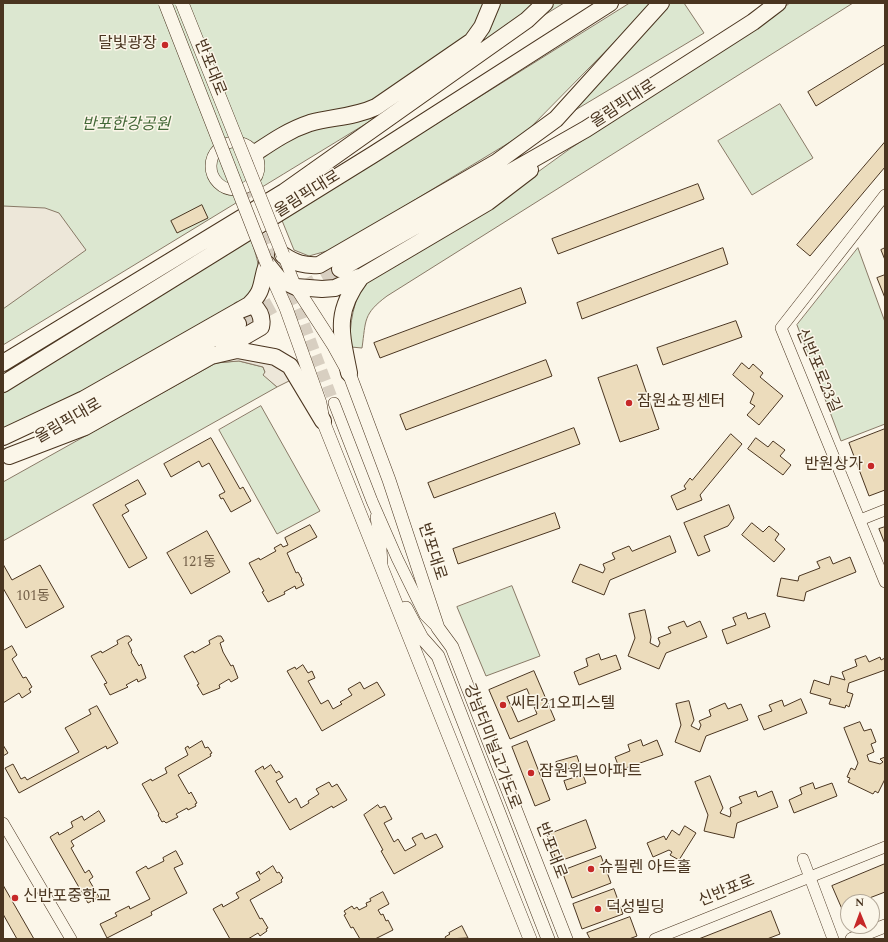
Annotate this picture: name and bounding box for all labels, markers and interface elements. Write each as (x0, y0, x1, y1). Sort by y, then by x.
place label: 달빛광장 (98, 35, 157, 55)
street label: 반포대로 (189, 37, 229, 99)
marker: 달빛광장 (160, 40, 170, 50)
street label: 올림픽대로 (588, 77, 660, 133)
park label: 반포한강공원 (82, 116, 170, 136)
street label: 올림픽대로 (272, 167, 344, 223)
street label: 신반포로23길 (791, 326, 843, 416)
place label: 잠원쇼핑센터 (637, 393, 725, 413)
street label: 올림픽대로 (32, 395, 106, 449)
marker: 잠원쇼핑센터 (624, 398, 634, 408)
place label: 반원상가 (804, 456, 863, 476)
marker: 반원상가 (866, 461, 876, 471)
street label: 반포대로 (413, 521, 449, 583)
house number: 121동 (182, 555, 216, 571)
house number: 101동 (16, 589, 50, 605)
street label: 강남터미널고가도로 (458, 682, 524, 812)
place label: 씨티21오피스텔 (511, 695, 615, 715)
marker: 씨티21오피스텔 (498, 700, 508, 710)
place label: 잠원위브아파트 (539, 763, 642, 783)
marker: 잠원위브아파트 (526, 768, 536, 778)
street label: 반포대로 (530, 820, 570, 882)
place label: 슈필렌 아트홀 (599, 859, 691, 879)
marker: 슈필렌 아트홀 (586, 864, 596, 874)
street label: 신반포로 (696, 872, 758, 912)
place label: 신반포중학교 (23, 888, 111, 908)
marker: 신반포중학교 (10, 893, 20, 903)
north arrow (840, 894, 880, 934)
text: N (855, 894, 864, 911)
place label: 덕성빌딩 (606, 899, 665, 919)
marker: 덕성빌딩 (593, 904, 603, 914)

